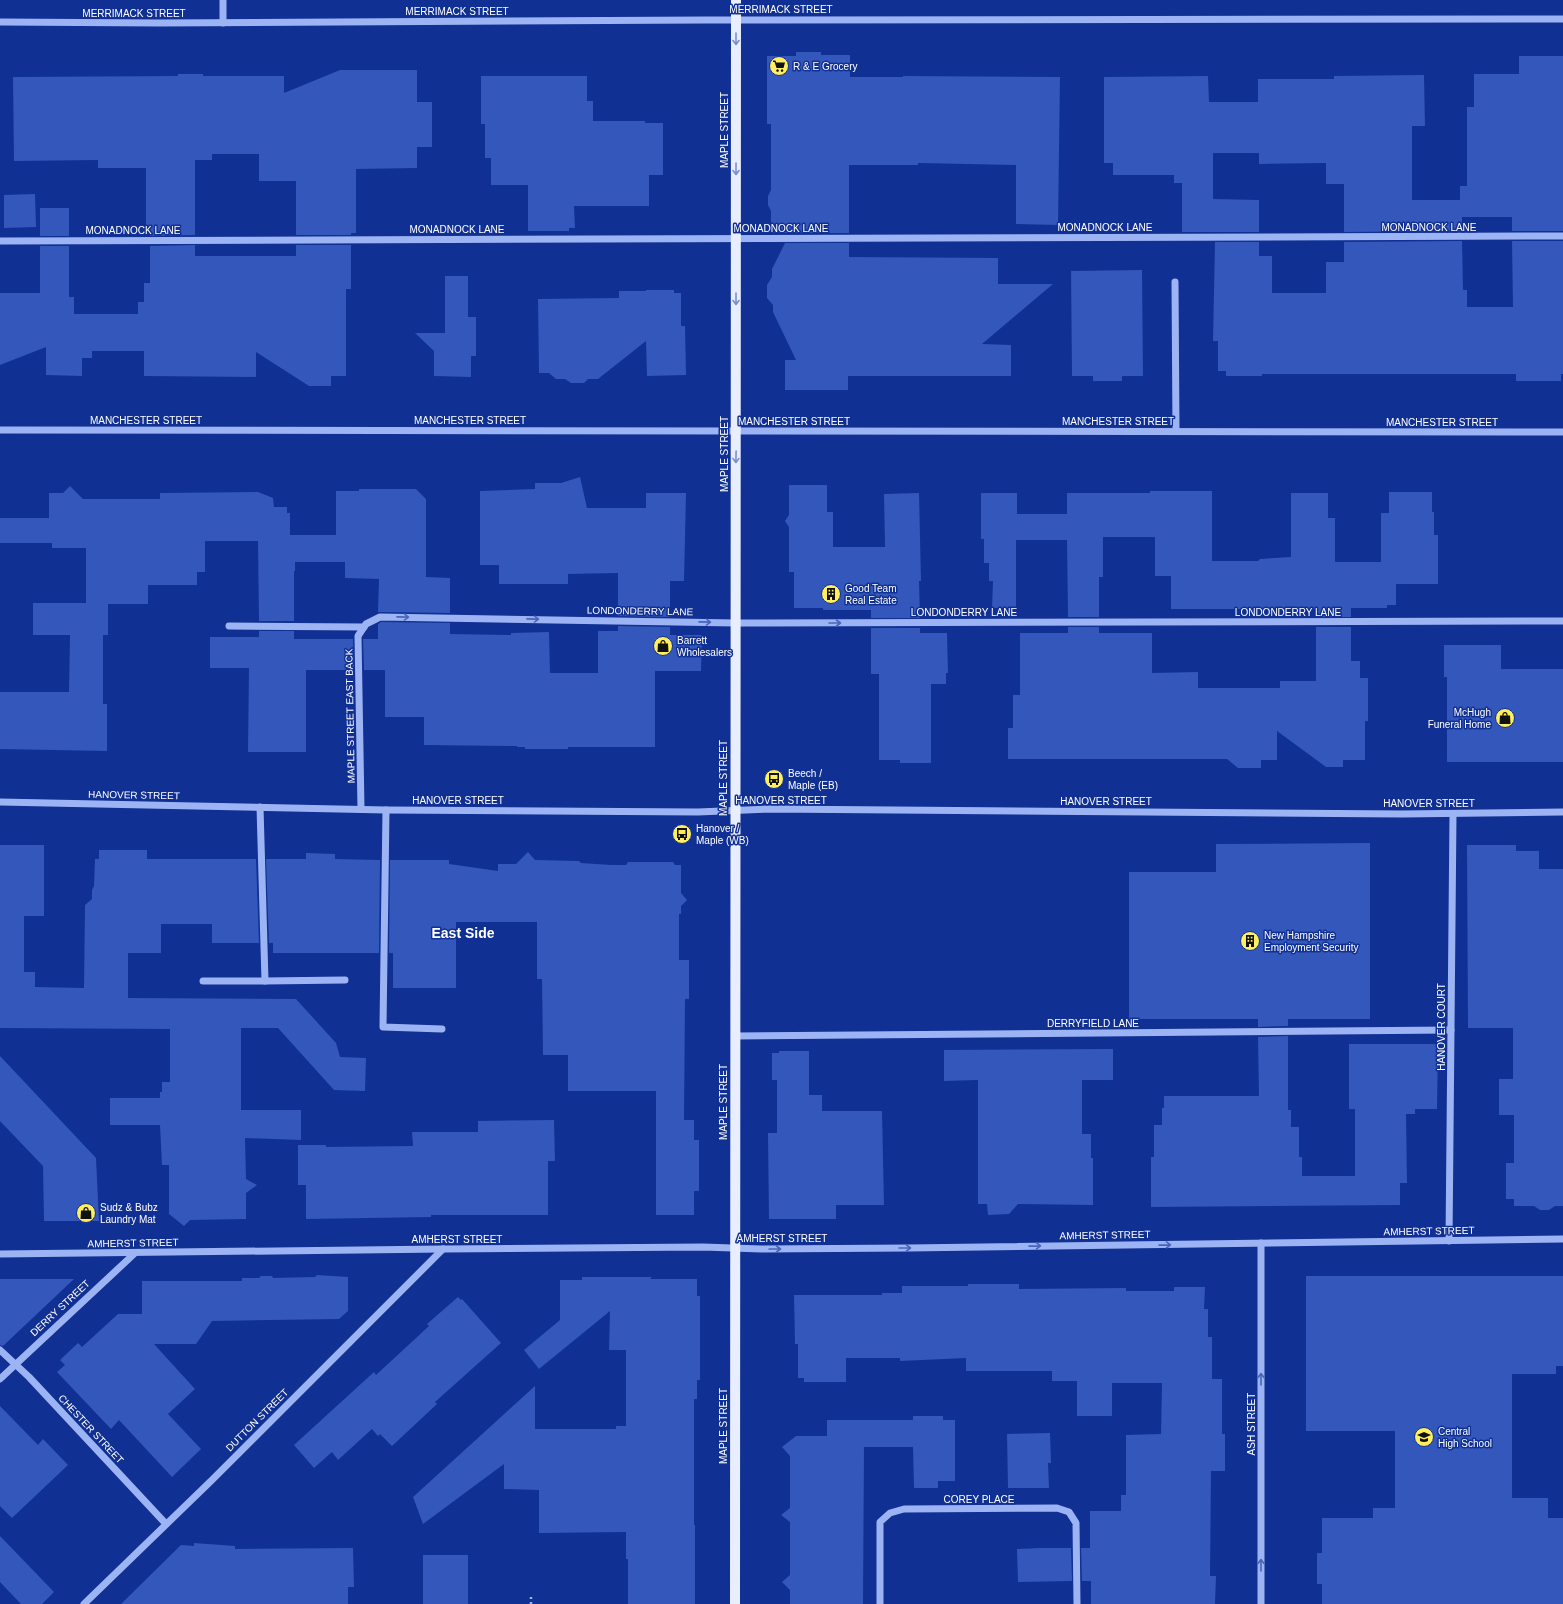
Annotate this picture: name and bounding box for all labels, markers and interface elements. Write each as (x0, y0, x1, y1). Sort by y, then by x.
street label: MERRIMACK STREET (729, 4, 833, 15)
street label: MERRIMACK STREET (405, 6, 509, 17)
street label: MERRIMACK STREET (82, 8, 186, 19)
one-way arrow (732, 32, 740, 45)
supermarket icon: R & E Grocery (768, 55, 790, 77)
place label: R & E Grocery (793, 61, 857, 72)
street label: MAPLE STREET (719, 92, 730, 168)
one-way arrow (732, 162, 740, 175)
street label: MONADNOCK LANE (1057, 222, 1153, 233)
street label: MONADNOCK LANE (1381, 222, 1477, 233)
street label: MONADNOCK LANE (733, 223, 829, 234)
street label: MONADNOCK LANE (409, 224, 505, 235)
street label: MONADNOCK LANE (85, 225, 181, 236)
one-way arrow (732, 292, 740, 305)
street label: MANCHESTER STREET (90, 415, 202, 426)
street label: MANCHESTER STREET (414, 415, 526, 426)
street label: MAPLE STREET (719, 416, 730, 492)
street label: MANCHESTER STREET (738, 416, 850, 427)
street label: MANCHESTER STREET (1062, 416, 1174, 427)
street label: MANCHESTER STREET (1386, 417, 1498, 428)
one-way arrow (732, 450, 740, 463)
building icon: Good Team Real Estate (820, 583, 842, 605)
place label: Good Team Real Estate (845, 583, 897, 606)
street label: LONDONDERRY LANE (587, 605, 694, 617)
street label: LONDONDERRY LANE (911, 607, 1017, 618)
street label: LONDONDERRY LANE (1235, 607, 1341, 618)
one-way arrow (396, 613, 409, 621)
one-way arrow (526, 615, 539, 623)
one-way arrow (698, 618, 711, 626)
one-way arrow (828, 619, 841, 627)
shop icon: Barrett Wholesalers (652, 635, 674, 657)
place label: Barrett Wholesalers (677, 635, 732, 658)
street label: MAPLE STREET EAST BACK (343, 648, 357, 783)
place label: McHugh Funeral Home (1428, 707, 1491, 730)
shop icon: McHugh Funeral Home (1494, 707, 1516, 729)
street label: MAPLE STREET (718, 740, 729, 816)
bus stop icon: Beech / Maple (EB) (763, 768, 785, 790)
place label: Beech / Maple (EB) (788, 768, 838, 791)
street label: HANOVER STREET (88, 789, 180, 801)
street label: HANOVER STREET (412, 795, 504, 806)
street label: HANOVER STREET (735, 795, 827, 806)
street label: HANOVER STREET (1060, 796, 1152, 807)
street label: HANOVER STREET (1383, 798, 1475, 809)
bus stop icon: Hanover / Maple (WB) (671, 823, 693, 845)
place label: Hanover / Maple (WB) (696, 823, 749, 846)
district label: East Side (431, 925, 495, 941)
building icon: New Hampshire Employment Security (1239, 930, 1261, 952)
place label: New Hampshire Employment Security (1264, 930, 1358, 953)
street label: HANOVER COURT (1436, 983, 1447, 1071)
street label: DERRYFIELD LANE (1047, 1018, 1139, 1029)
street label: MAPLE STREET (718, 1064, 729, 1140)
shop icon: Sudz & Bubz Laundry Mat (75, 1202, 97, 1224)
place label: Sudz & Bubz Laundry Mat (100, 1202, 158, 1225)
street label: AMHERST STREET (1383, 1225, 1475, 1237)
street label: AMHERST STREET (1059, 1229, 1151, 1241)
street label: AMHERST STREET (737, 1233, 827, 1244)
street label: AMHERST STREET (412, 1234, 502, 1245)
street label: AMHERST STREET (87, 1237, 179, 1249)
one-way arrow (1158, 1241, 1171, 1248)
one-way arrow (1028, 1243, 1041, 1250)
one-way arrow (898, 1244, 911, 1252)
one-way arrow (768, 1245, 781, 1253)
street label: DERRY STREET (28, 1278, 92, 1338)
one-way arrow (1257, 1373, 1265, 1386)
street label: DUTTON STREET (224, 1387, 290, 1453)
street label: MAPLE STREET (718, 1388, 729, 1464)
street label: CHESTER STREET (56, 1392, 126, 1466)
street label: ASH STREET (1246, 1393, 1257, 1455)
school or university icon: Central High School (1413, 1426, 1435, 1448)
place label: Central High School (1438, 1426, 1492, 1449)
street label: COREY PLACE (944, 1494, 1015, 1505)
one-way arrow (1257, 1559, 1265, 1572)

